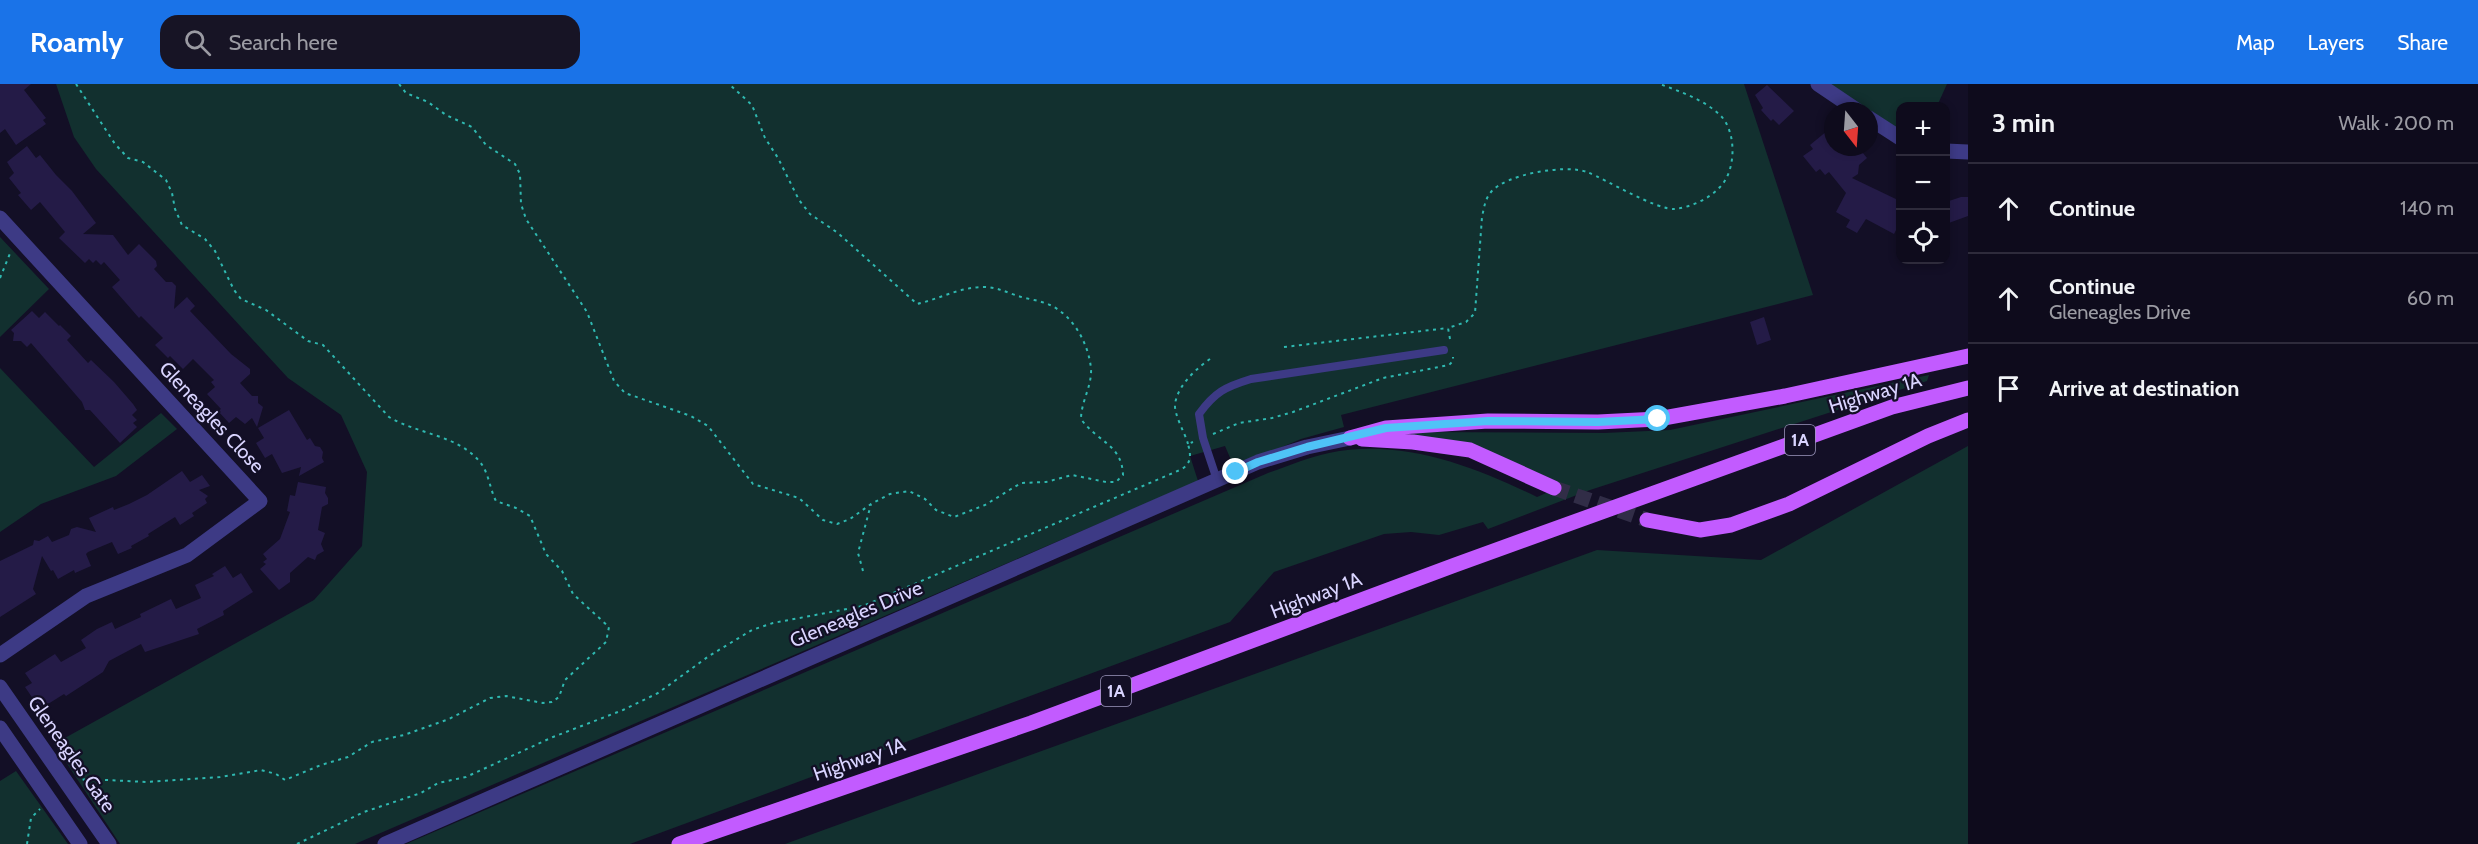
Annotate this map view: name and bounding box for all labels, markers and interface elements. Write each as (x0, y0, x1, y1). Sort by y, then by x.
search box (160, 15, 580, 69)
text: Roamly (30, 25, 124, 59)
icon: search (181, 26, 214, 59)
text: Search here (229, 29, 338, 56)
text: Map (2236, 30, 2275, 55)
text: Layers (2308, 30, 2364, 55)
text: Share (2397, 30, 2448, 55)
north arrow (1824, 102, 1878, 156)
map controls (1896, 102, 1950, 264)
button: + (1896, 102, 1950, 156)
text: 3 min (1992, 107, 2055, 139)
text: Walk · 200 m (2338, 111, 2454, 135)
button: − (1896, 156, 1950, 210)
icon: ahead (1992, 192, 2025, 225)
text: Continue (2049, 195, 2135, 222)
text: 140 m (2400, 196, 2454, 220)
button: locate (1896, 210, 1950, 264)
text: Continue (2049, 273, 2135, 300)
icon: ahead (1992, 282, 2025, 315)
text: 60 m (2407, 286, 2454, 310)
text: Gleneagles Drive (2049, 300, 2191, 324)
street label: Gleneagles Close (154, 356, 270, 478)
street label: Highway 1A (1826, 367, 1925, 418)
icon: arrive (1992, 372, 2025, 405)
text: Arrive at destination (2049, 375, 2239, 402)
route start (1644, 405, 1670, 431)
road number: 1A (1785, 425, 1815, 455)
route end (1222, 458, 1248, 484)
street label: Highway 1A (1267, 566, 1366, 623)
street label: Gleneagles Drive (786, 575, 926, 653)
road number: 1A (1101, 676, 1131, 706)
street label: Gleneagles Gate (23, 691, 121, 817)
street label: Highway 1A (810, 732, 909, 786)

